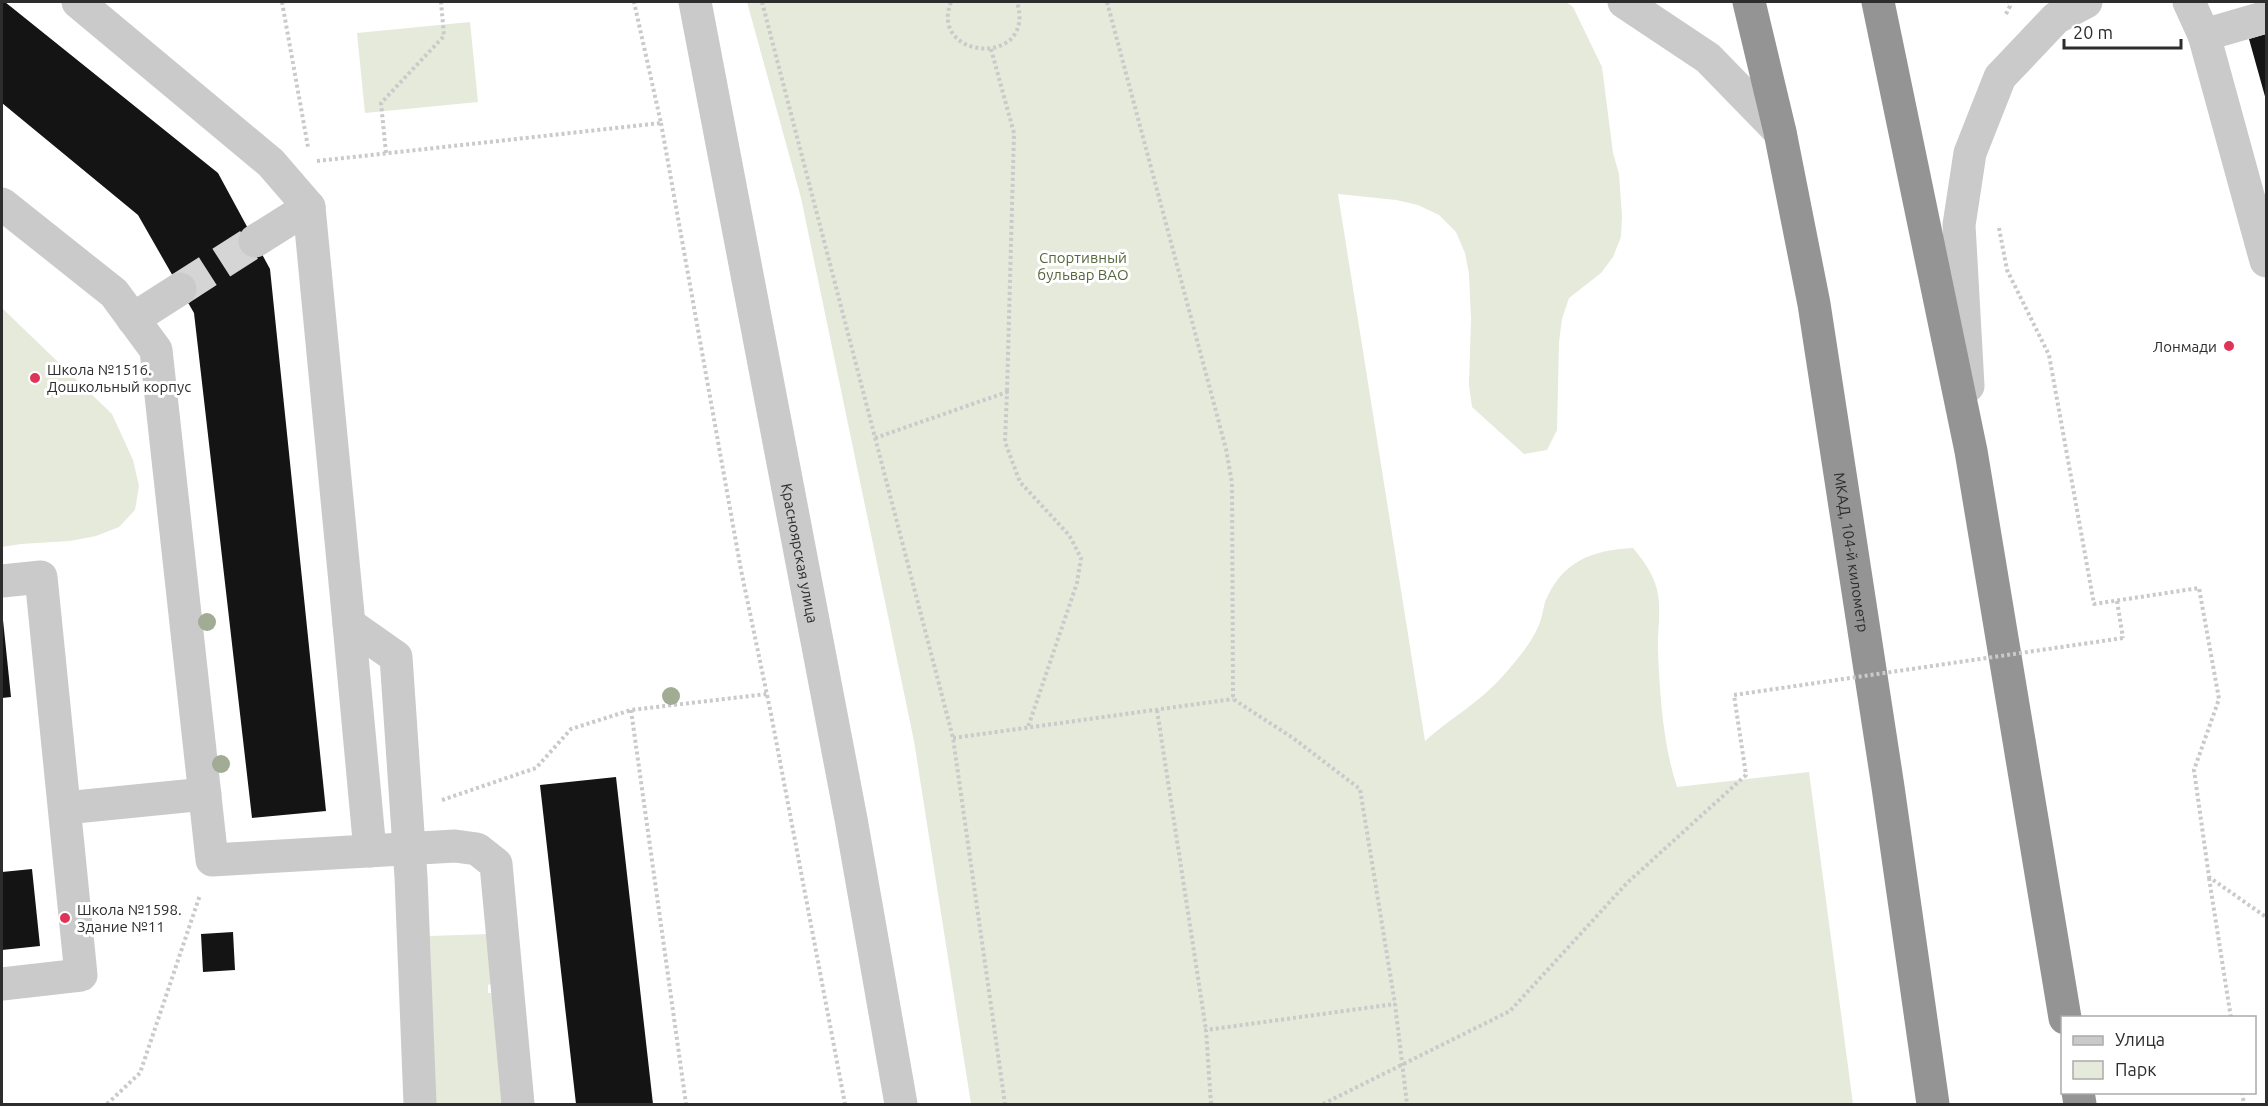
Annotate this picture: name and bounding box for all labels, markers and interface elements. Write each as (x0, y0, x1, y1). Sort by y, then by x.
scale bar (2064, 12, 2181, 50)
text: 20 m (2073, 22, 2113, 42)
park label: Спортивный бульвар ВАО (1037, 249, 1129, 283)
place label: Лонмади (2153, 338, 2217, 355)
marker: Лонмади (2222, 339, 2236, 353)
place label: Школа №1516. Дошкольный корпус (47, 361, 191, 395)
marker: Школа №1516. Дошкольный корпус (28, 371, 42, 385)
street label: МКАД, 104-й километр (1831, 471, 1873, 633)
street label: Красноярская улица (779, 482, 822, 624)
place label: Школа №1598. Здание №11 (77, 901, 182, 935)
marker: Школа №1598. Здание №11 (58, 911, 72, 925)
legend (2061, 1016, 2256, 1094)
text: Улица (2115, 1029, 2165, 1049)
text: Парк (2115, 1059, 2156, 1079)

